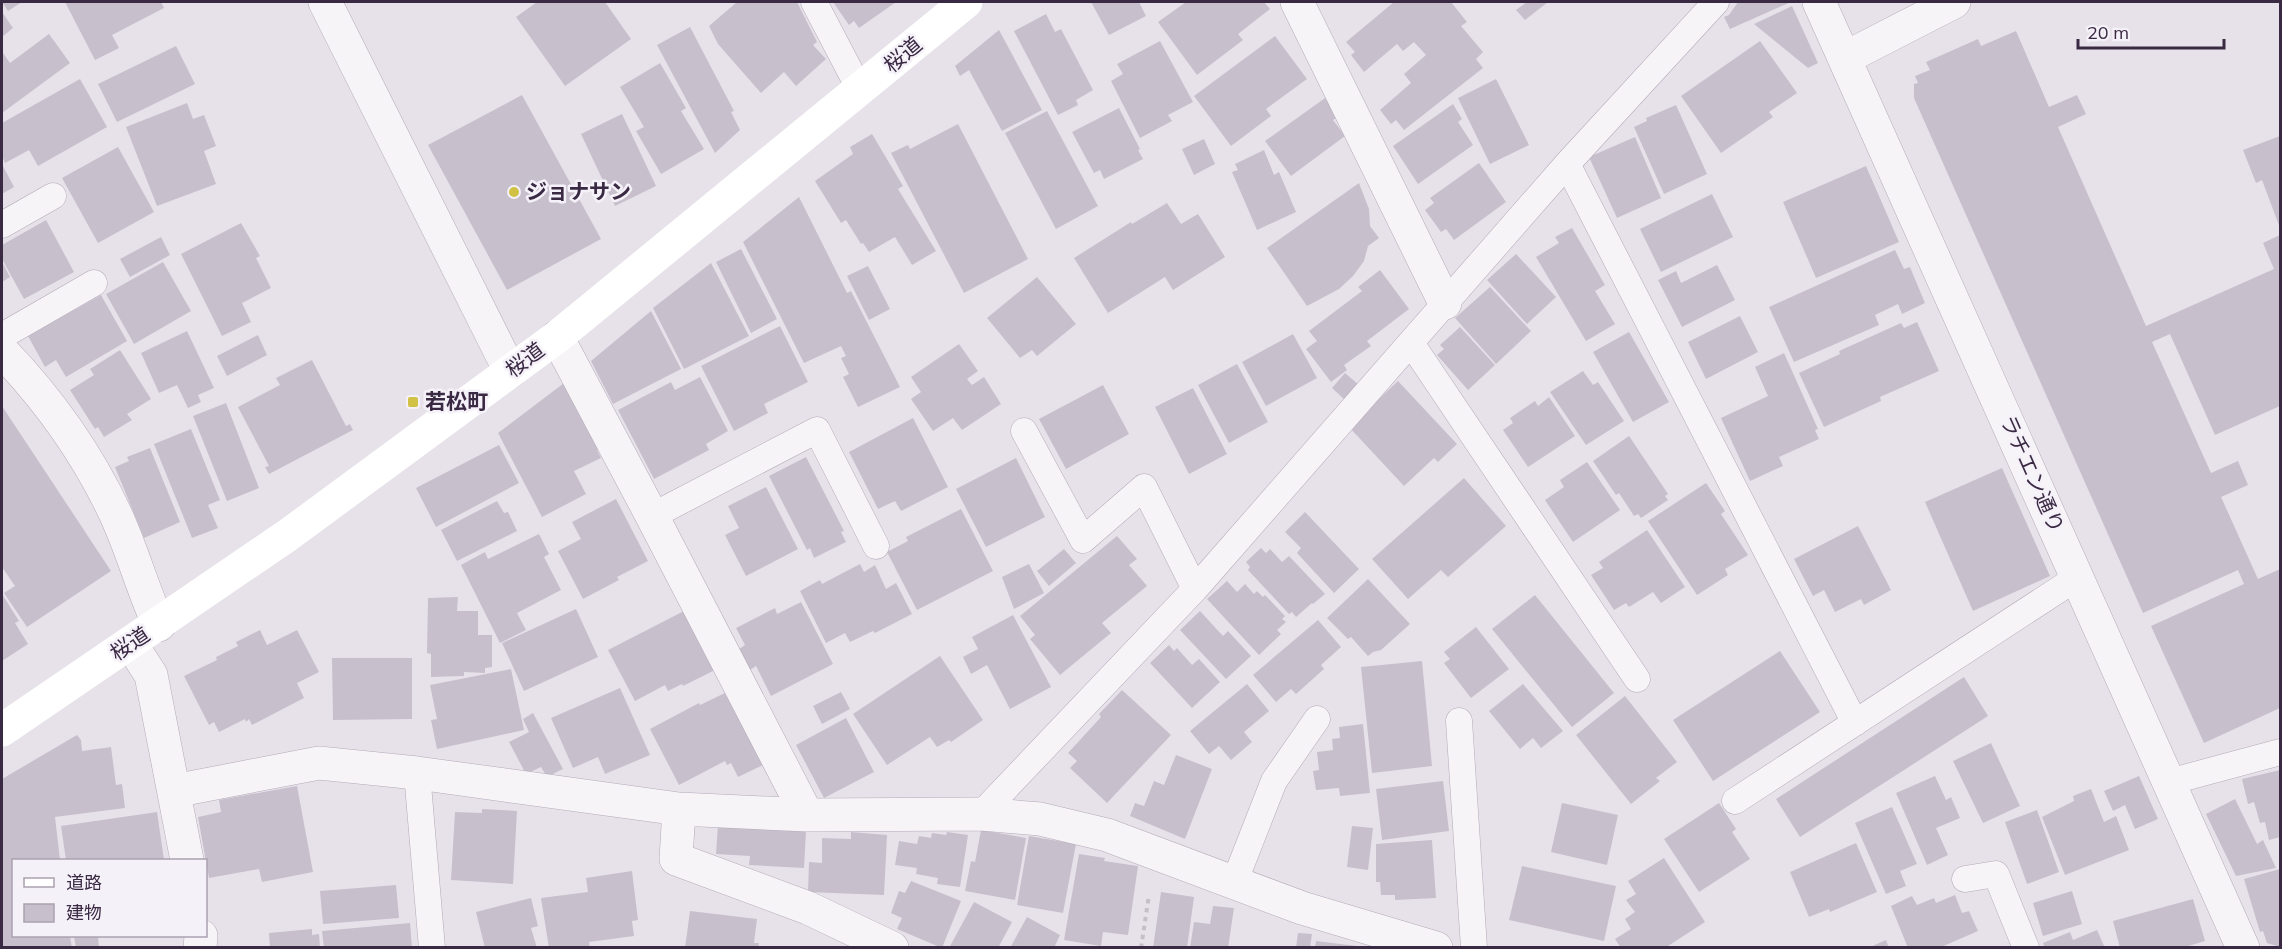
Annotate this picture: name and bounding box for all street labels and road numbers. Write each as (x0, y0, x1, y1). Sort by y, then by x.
street label: 桜道 (878, 31, 927, 78)
street label: 桜道 (500, 336, 549, 382)
street label: ラチエン通り (1995, 411, 2070, 536)
street label: 桜道 (105, 621, 154, 666)

